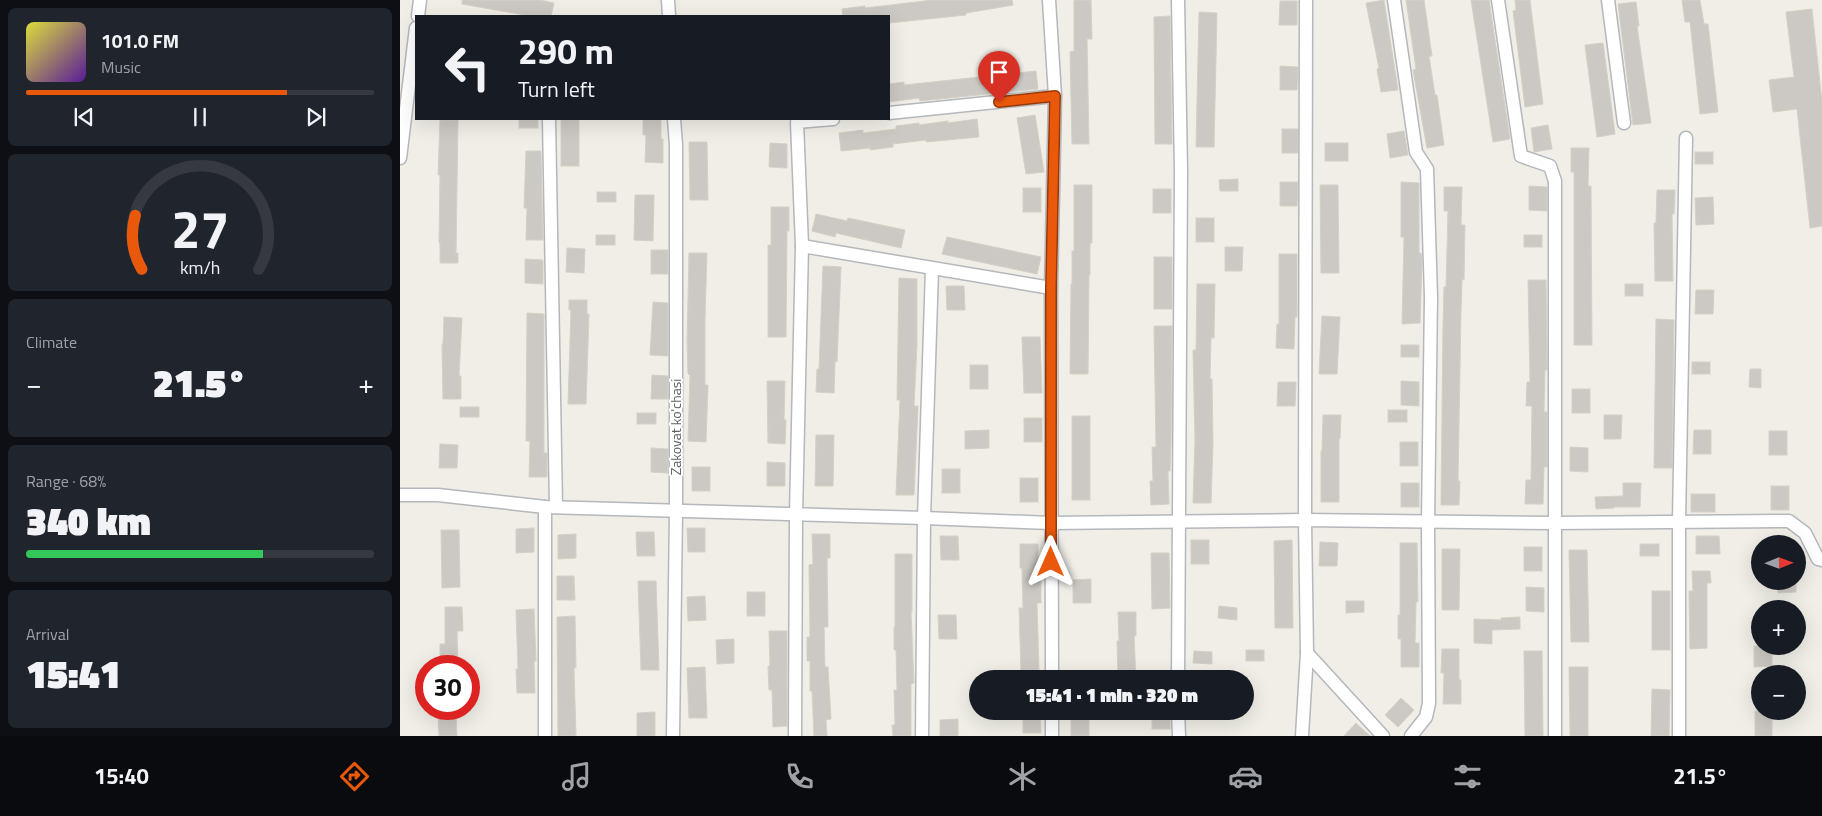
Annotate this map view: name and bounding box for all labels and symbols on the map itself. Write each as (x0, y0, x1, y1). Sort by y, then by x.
pin (978, 51, 1020, 102)
street label: Zakovat ko'chasi (665, 379, 686, 475)
position arrow (1024, 535, 1076, 587)
north arrow (1751, 535, 1806, 590)
speed limit sign: 30 (415, 655, 480, 720)

